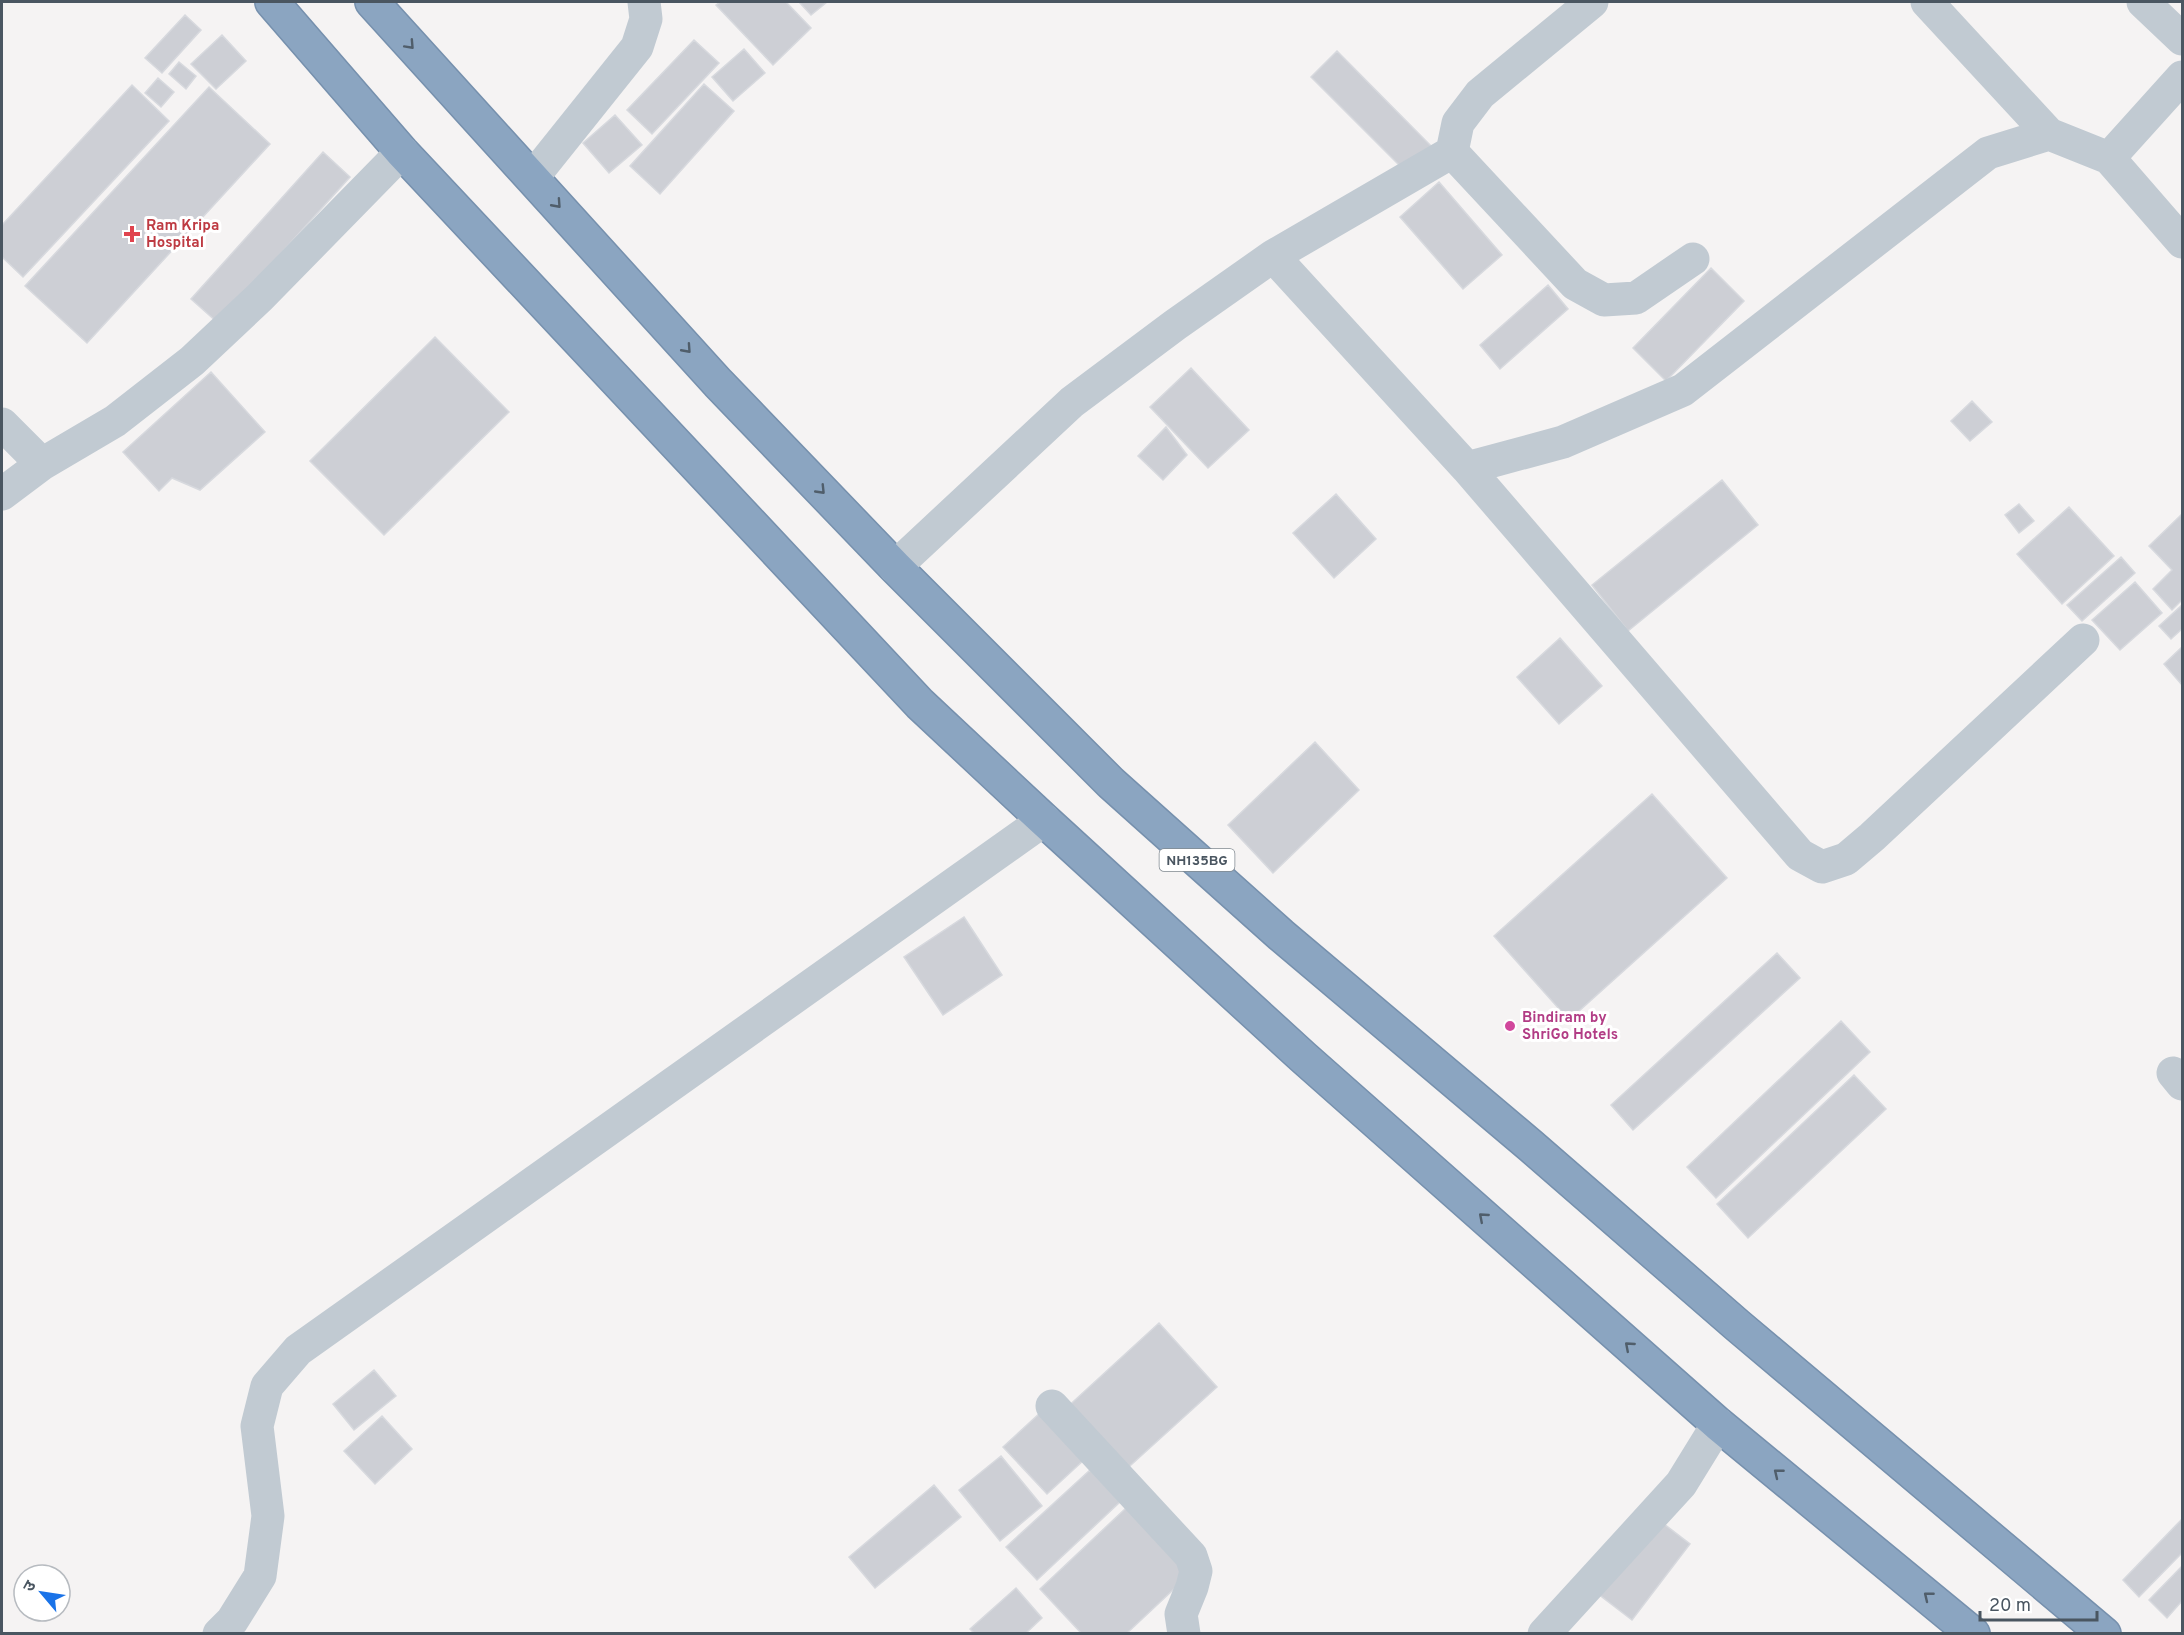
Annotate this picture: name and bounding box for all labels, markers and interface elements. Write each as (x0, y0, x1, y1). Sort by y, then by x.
one-way arrow (403, 39, 414, 49)
one-way arrow (550, 197, 561, 208)
place label: Ram Kripa Hospital (146, 217, 219, 253)
marker: Ram Kripa Hospital (123, 225, 141, 243)
one-way arrow (680, 342, 691, 353)
one-way arrow (814, 483, 825, 494)
road number: NH135BG (1160, 849, 1234, 871)
place label: Bindiram by ShriGo Hotels (1522, 1009, 1618, 1045)
marker: Bindiram by ShriGo Hotels (1503, 1019, 1517, 1033)
one-way arrow (1479, 1213, 1490, 1224)
one-way arrow (1625, 1342, 1636, 1353)
one-way arrow (1773, 1469, 1784, 1480)
north arrow (12, 1563, 72, 1623)
text: उ (20, 1577, 42, 1596)
scale bar (1980, 1584, 2097, 1622)
one-way arrow (1924, 1593, 1935, 1604)
text: 20 m (1989, 1595, 2031, 1618)

